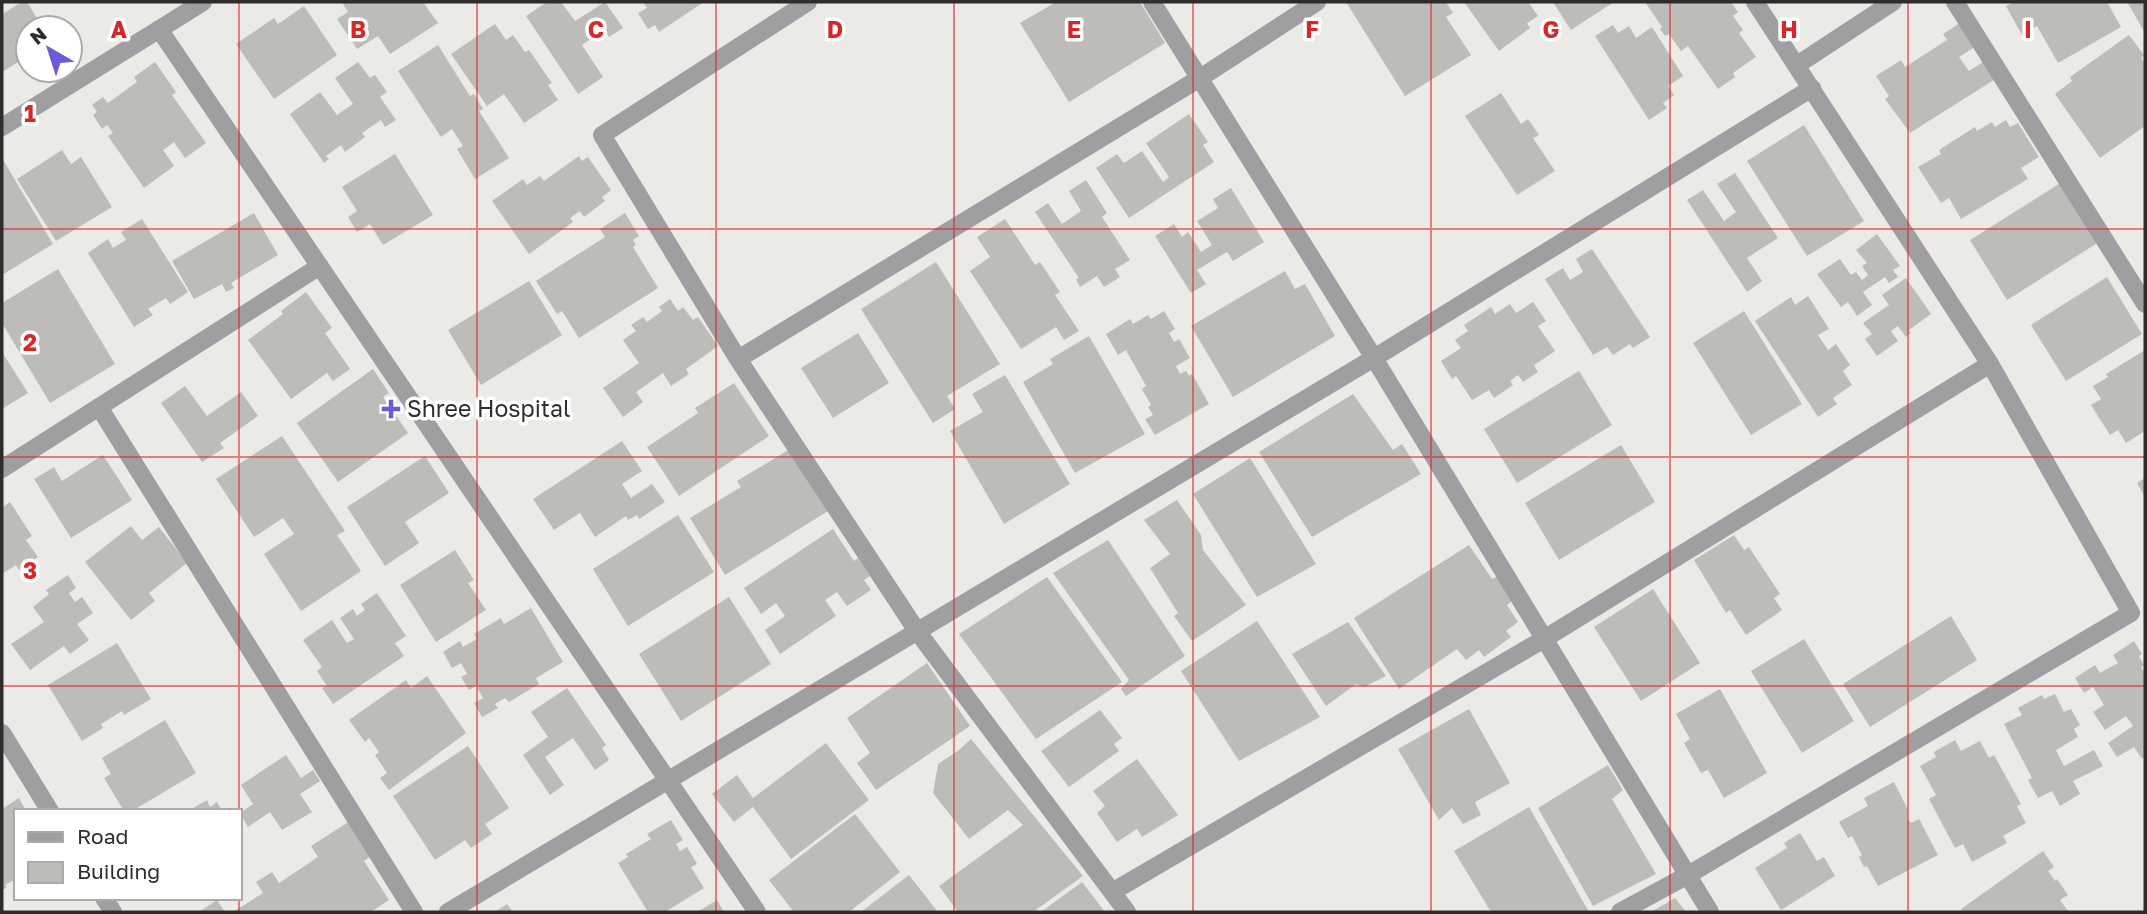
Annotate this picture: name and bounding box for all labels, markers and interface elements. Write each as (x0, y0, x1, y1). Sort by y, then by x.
north arrow (14, 14, 84, 84)
text: A (111, 15, 128, 43)
text: B (350, 15, 366, 43)
text: C (588, 15, 604, 43)
text: D (827, 15, 843, 43)
text: E (1067, 15, 1081, 43)
text: F (1305, 15, 1319, 43)
text: G (1543, 15, 1559, 43)
text: H (1780, 15, 1798, 43)
text: I (2024, 15, 2032, 43)
text: N (25, 22, 51, 49)
text: 1 (24, 99, 36, 127)
text: 2 (23, 328, 37, 356)
place label: Shree Hospital (407, 394, 570, 422)
marker: Shree Hospital (381, 399, 401, 419)
text: 3 (23, 556, 37, 584)
legend (14, 809, 242, 900)
text: Road (77, 823, 128, 849)
text: Building (77, 858, 160, 884)

